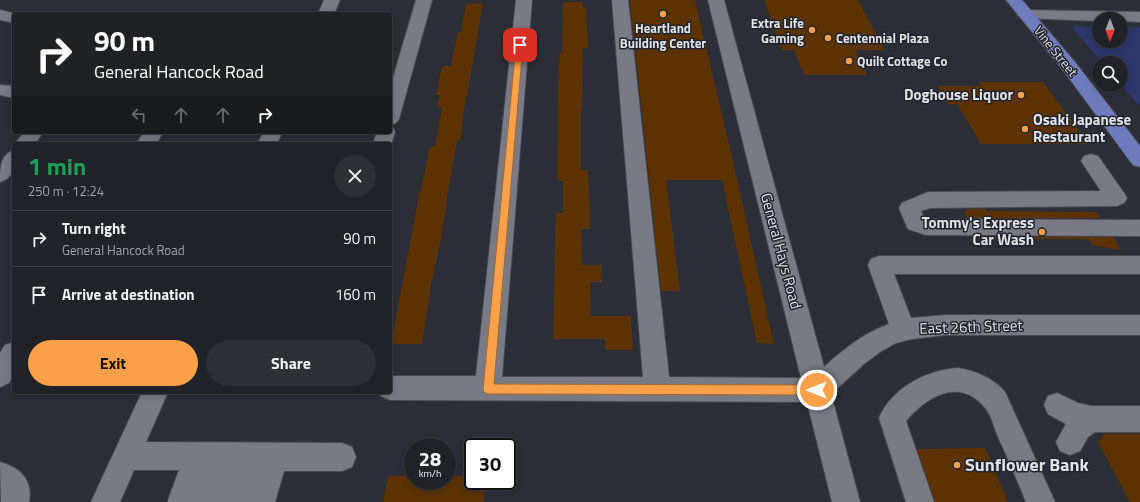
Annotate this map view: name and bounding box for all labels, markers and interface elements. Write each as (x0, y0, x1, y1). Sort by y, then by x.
marker: Heartland Building Center (658, 9, 668, 19)
north arrow (1092, 12, 1128, 48)
map controls (1092, 12, 1128, 92)
place label: Extra Life Gaming (751, 13, 804, 48)
place label: Heartland Building Center (620, 18, 706, 53)
text: 90 m (94, 19, 155, 62)
street label: Vine Street (1029, 21, 1083, 81)
marker: Extra Life Gaming (807, 25, 817, 35)
icon: right (28, 28, 80, 80)
pin (503, 28, 537, 62)
place label: Centennial Plaza (836, 28, 930, 48)
marker: Centennial Plaza (823, 33, 833, 43)
icon: arrive (509, 34, 531, 56)
place label: Quilt Cottage Co (857, 51, 947, 71)
marker: Quilt Cottage Co (844, 56, 854, 66)
button: search (1092, 56, 1128, 92)
text: General Hancock Road (94, 58, 264, 85)
place label: Doghouse Liquor (904, 83, 1013, 106)
marker: Doghouse Liquor (1016, 90, 1026, 100)
icon: left (128, 104, 150, 126)
icon: ahead (170, 104, 192, 126)
icon: ahead (212, 104, 234, 126)
icon: right (254, 104, 276, 126)
place label: Osaki Japanese Restaurant (1033, 108, 1131, 148)
marker: Osaki Japanese Restaurant (1020, 124, 1030, 134)
text: 1 min (28, 148, 86, 184)
button: close (334, 155, 376, 197)
text: 250 m · 12:24 (28, 181, 104, 201)
street label: General Hays Road (755, 190, 808, 312)
place label: Tommy's Express Car Wash (922, 211, 1034, 251)
text: Turn right (62, 217, 126, 240)
text: 90 m (343, 227, 376, 250)
marker: Tommy's Express Car Wash (1037, 227, 1047, 237)
icon: right (28, 228, 50, 250)
text: General Hancock Road (62, 240, 185, 260)
text: Arrive at destination (62, 283, 195, 306)
text: 160 m (335, 283, 376, 306)
icon: arrive (28, 284, 50, 306)
street label: East 26th Street (919, 313, 1024, 340)
button: Exit (28, 340, 198, 386)
button: Share (206, 340, 376, 386)
position arrow (796, 369, 838, 411)
speed limit sign: 30 (464, 438, 516, 490)
text: 28 (419, 443, 441, 474)
place label: Sunflower Bank (965, 451, 1089, 478)
marker: Sunflower Bank (952, 460, 962, 470)
text: km/h (419, 466, 441, 481)

